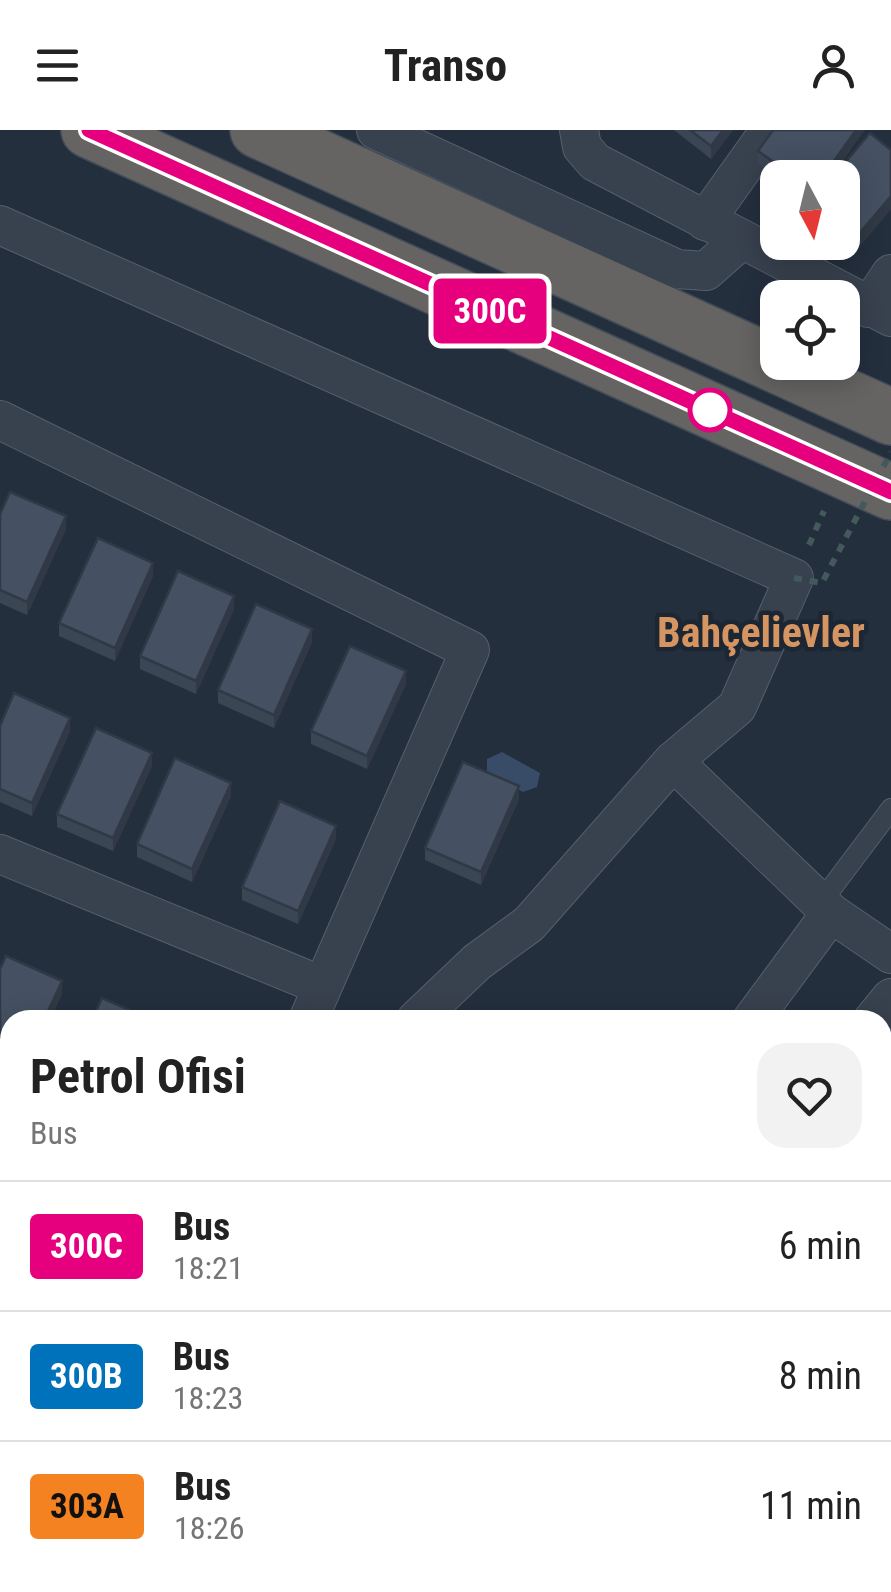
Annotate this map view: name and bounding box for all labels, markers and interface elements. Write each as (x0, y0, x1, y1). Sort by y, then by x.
icon: menu (30, 38, 85, 93)
icon: person (806, 38, 861, 93)
text: Transo (384, 39, 507, 92)
north arrow (760, 160, 860, 260)
map controls (760, 160, 860, 380)
line badge: 300C (420, 278, 560, 344)
button: locate (760, 280, 860, 380)
text: 300C (453, 291, 527, 332)
unlabelled marker (689, 389, 731, 431)
district label: Bahçelievler (657, 608, 865, 657)
button: heart (757, 1043, 862, 1148)
text: Petrol Ofisi (30, 1048, 246, 1105)
text: Bus (30, 1114, 78, 1152)
text: Bus (173, 1205, 230, 1249)
text: 6 min (779, 1224, 862, 1268)
text: 300C (50, 1226, 123, 1267)
text: 18:21 (173, 1249, 244, 1287)
text: Bus (173, 1335, 230, 1379)
text: 8 min (779, 1354, 862, 1398)
text: 300B (50, 1356, 123, 1397)
text: 18:23 (173, 1379, 243, 1417)
text: Bus (174, 1465, 231, 1509)
text: 11 min (760, 1484, 862, 1528)
text: 303A (50, 1486, 124, 1527)
text: 18:26 (174, 1509, 245, 1547)

